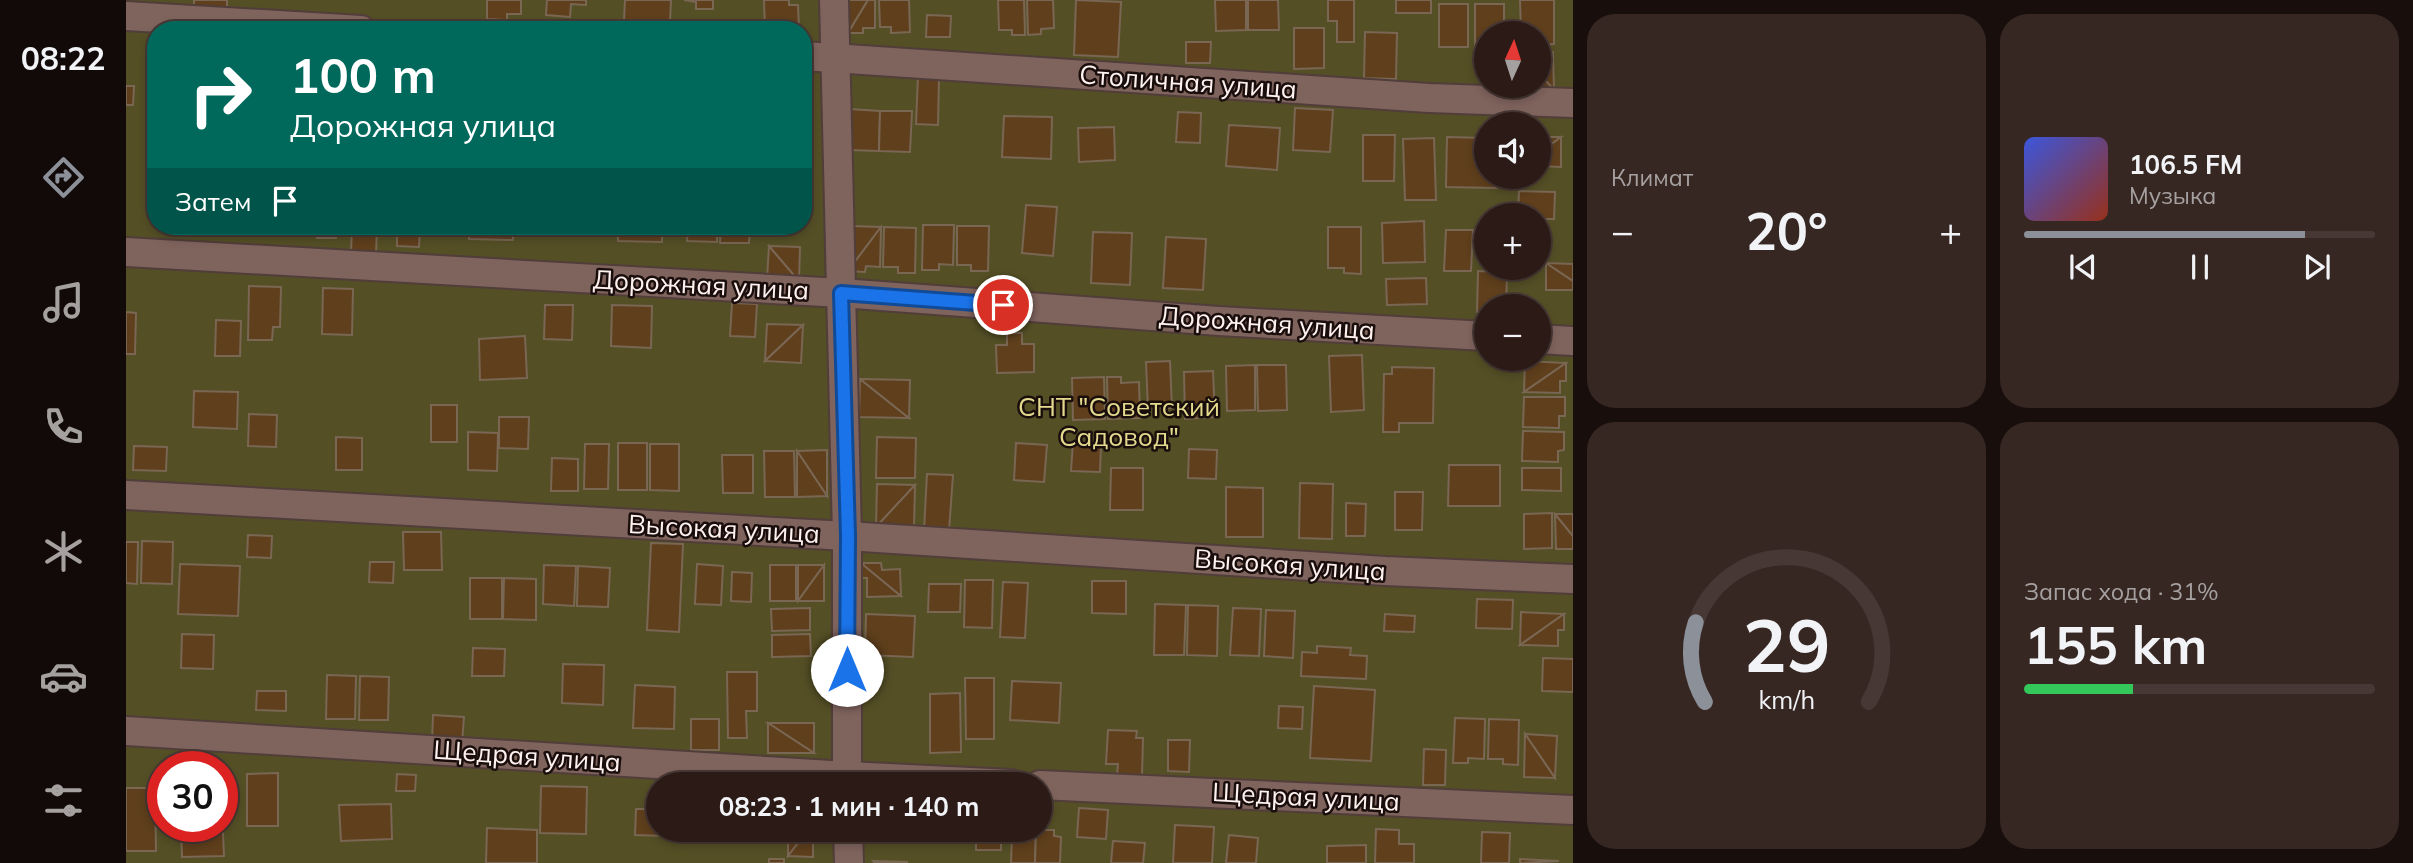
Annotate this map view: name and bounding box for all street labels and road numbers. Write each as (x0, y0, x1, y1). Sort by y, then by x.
street label: Столичная улица (1078, 57, 1298, 106)
street label: Дорожная улица (592, 262, 810, 307)
street label: Дорожная улица (1158, 299, 1376, 347)
street label: Высокая улица (627, 507, 821, 550)
street label: Высокая улица (1193, 541, 1387, 588)
street label: Щедрая улица (432, 732, 622, 779)
street label: Щедрая улица (1211, 775, 1401, 818)

